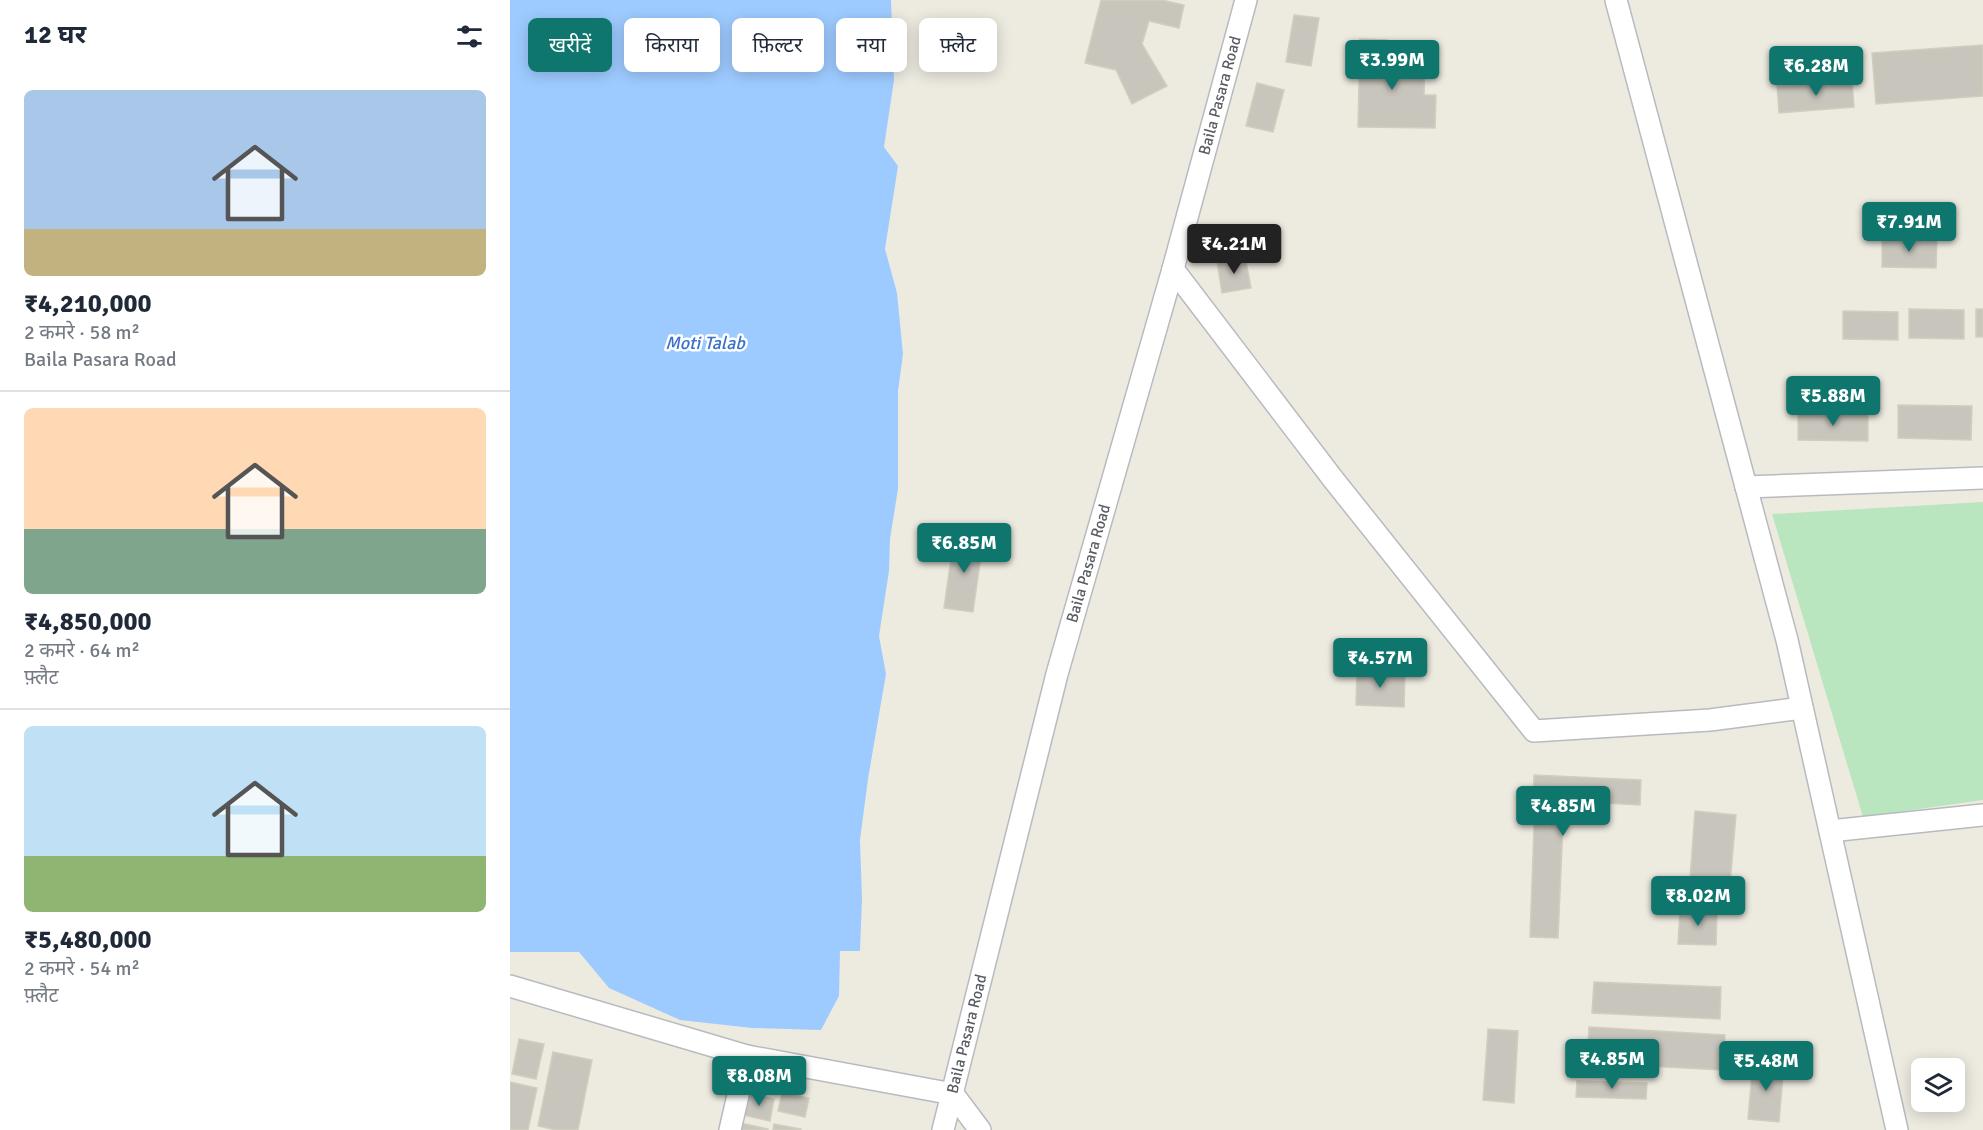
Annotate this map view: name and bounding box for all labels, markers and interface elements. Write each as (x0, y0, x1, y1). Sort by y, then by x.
chip: खरीदें (528, 18, 612, 72)
chip: किराया (624, 18, 720, 72)
chip: फ़िल्टर (732, 18, 824, 72)
chip: नया (836, 18, 907, 72)
chip: फ़्लैट (919, 18, 997, 72)
text: 12 घर (24, 19, 86, 51)
icon: filters (453, 20, 486, 53)
street label: Baila Pasara Road (1194, 34, 1246, 157)
pin: ₹3.99M (1343, 40, 1441, 91)
pin: ₹6.28M (1767, 46, 1865, 97)
text: ₹3.99M (1359, 47, 1425, 72)
text: ₹6.28M (1783, 53, 1849, 78)
icon: home (201, 129, 309, 237)
pin: ₹7.91M (1860, 202, 1958, 253)
text: ₹7.91M (1876, 209, 1942, 234)
pin: ₹4.21M (1185, 224, 1283, 275)
text: ₹4.21M (1201, 231, 1267, 256)
text: ₹4,210,000 (24, 288, 152, 320)
text: 2 कमरे · 58 m² (24, 320, 140, 345)
water label: Moti Talab (665, 332, 746, 354)
text: Baila Pasara Road (24, 347, 177, 372)
pin: ₹5.88M (1784, 376, 1882, 427)
text: ₹5.88M (1800, 383, 1866, 408)
icon: home (201, 447, 309, 555)
street label: Baila Pasara Road (1062, 502, 1115, 625)
pin: ₹6.85M (915, 523, 1013, 574)
text: ₹6.85M (931, 530, 997, 555)
text: ₹4,850,000 (24, 606, 152, 638)
text: 2 कमरे · 64 m² (24, 638, 140, 663)
pin: ₹4.57M (1331, 638, 1429, 689)
text: ₹4.57M (1347, 645, 1413, 670)
text: फ़्लैट (24, 665, 59, 690)
icon: home (201, 765, 309, 873)
pin: ₹4.85M (1514, 786, 1612, 837)
text: ₹4.85M (1530, 793, 1596, 818)
pin: ₹8.02M (1649, 876, 1747, 927)
text: ₹8.02M (1665, 883, 1731, 908)
text: ₹5,480,000 (24, 924, 152, 956)
text: 2 कमरे · 54 m² (24, 956, 140, 981)
street label: Baila Pasara Road (942, 972, 992, 1096)
text: फ़्लैट (24, 983, 59, 1008)
pin: ₹4.85M (1563, 1039, 1661, 1090)
pin: ₹5.48M (1717, 1041, 1815, 1092)
text: ₹4.85M (1579, 1046, 1645, 1071)
text: ₹5.48M (1733, 1048, 1799, 1073)
pin: ₹8.08M (710, 1056, 808, 1107)
map controls (1911, 1058, 1965, 1112)
button: layers (1911, 1058, 1965, 1112)
text: ₹8.08M (726, 1063, 792, 1088)

